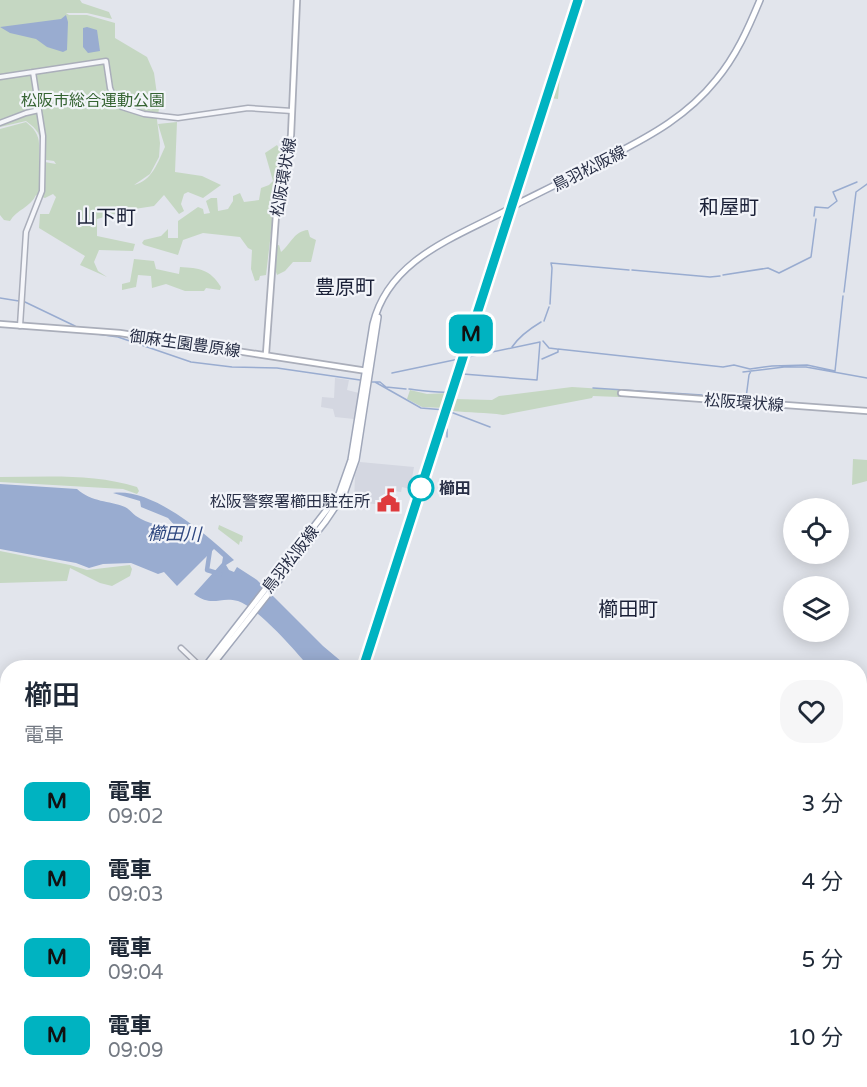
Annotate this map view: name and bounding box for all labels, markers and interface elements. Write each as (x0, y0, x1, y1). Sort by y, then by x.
park label: 松阪市総合運動公園 (21, 91, 165, 111)
street label: 松阪環状線 (267, 136, 301, 218)
street label: 鳥羽松阪線 (549, 142, 630, 196)
district label: 和屋町 (699, 196, 759, 220)
district label: 山下町 (76, 206, 136, 230)
district label: 豊原町 (315, 276, 375, 300)
line badge: M (452, 314, 490, 354)
text: M (461, 322, 481, 347)
street label: 御麻生園豊原線 (128, 326, 242, 362)
street label: 松阪環状線 (703, 390, 785, 416)
marker: 櫛田 (408, 475, 434, 501)
place label: 櫛田 (439, 479, 471, 499)
public building icon: 松阪警察署櫛田駐在所 (375, 488, 401, 514)
place label: 松阪警察署櫛田駐在所 (210, 492, 370, 512)
map controls (783, 498, 849, 642)
button: locate (783, 498, 849, 564)
street label: 鳥羽松阪線 (258, 522, 323, 597)
water label: 櫛田川 (147, 523, 203, 546)
button: layers (783, 576, 849, 642)
district label: 櫛田町 (598, 598, 658, 622)
text: 櫛田 (24, 679, 80, 713)
button: heart (780, 680, 843, 743)
text: 電車 (24, 724, 64, 748)
text: 電車 (108, 779, 152, 805)
text: M (47, 789, 67, 814)
text: 3 分 (801, 791, 843, 817)
text: 09:02 (108, 805, 163, 829)
text: 電車 (108, 857, 152, 883)
text: M (47, 867, 67, 892)
text: 4 分 (801, 869, 843, 895)
text: 09:03 (108, 883, 163, 907)
text: 電車 (108, 935, 152, 961)
text: M (47, 945, 67, 970)
text: 5 分 (801, 947, 843, 973)
text: 09:04 (108, 961, 163, 985)
text: 電車 (108, 1013, 152, 1039)
text: M (47, 1023, 67, 1048)
text: 10 分 (788, 1025, 843, 1051)
text: 09:09 (108, 1039, 163, 1063)

